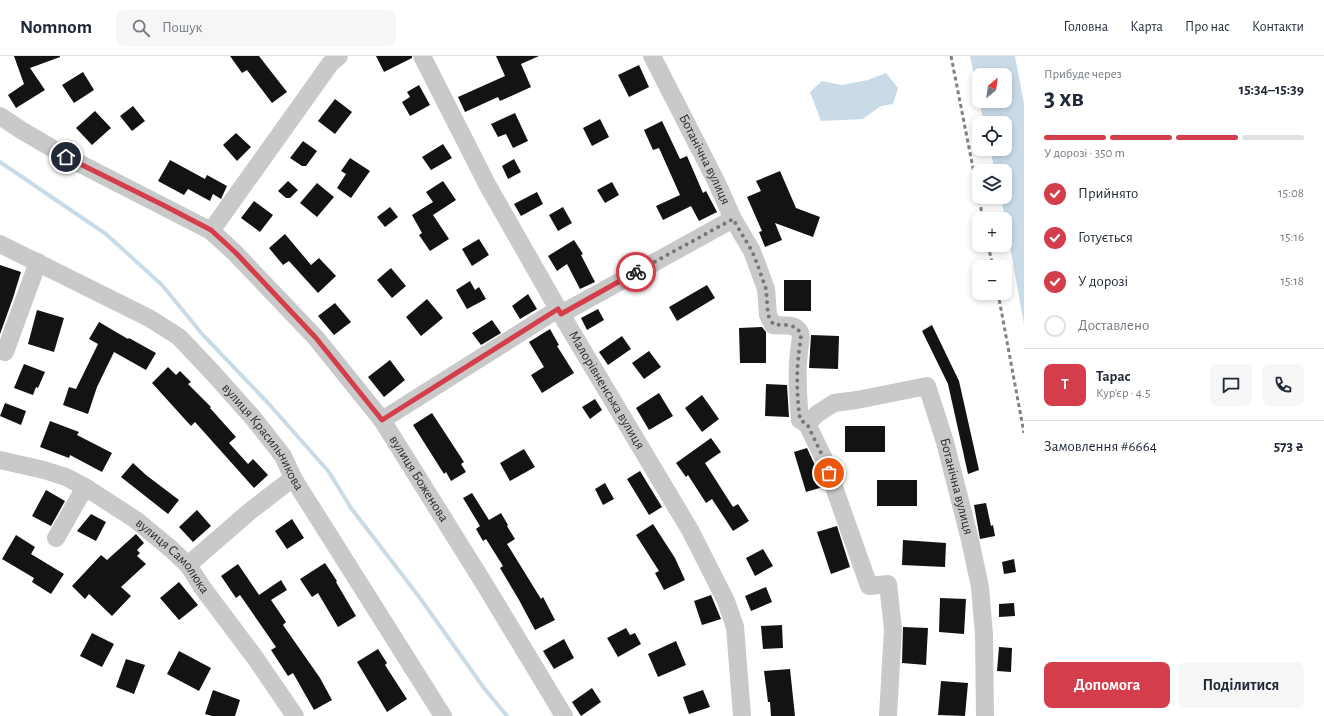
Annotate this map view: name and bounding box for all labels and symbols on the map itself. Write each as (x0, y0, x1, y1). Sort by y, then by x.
north arrow (972, 68, 1012, 108)
street label: Ботанічна вулиця (676, 112, 733, 207)
pin (49, 140, 83, 174)
courier (616, 252, 656, 292)
street label: Малорівненська вулиця (566, 329, 647, 452)
street label: вулиця Красильникова (219, 381, 306, 494)
street label: вулиця Боженова (387, 433, 451, 525)
street label: Ботанічна вулиця (937, 437, 975, 536)
pin (812, 456, 846, 490)
street label: вулиця Самолюка (133, 516, 212, 597)

